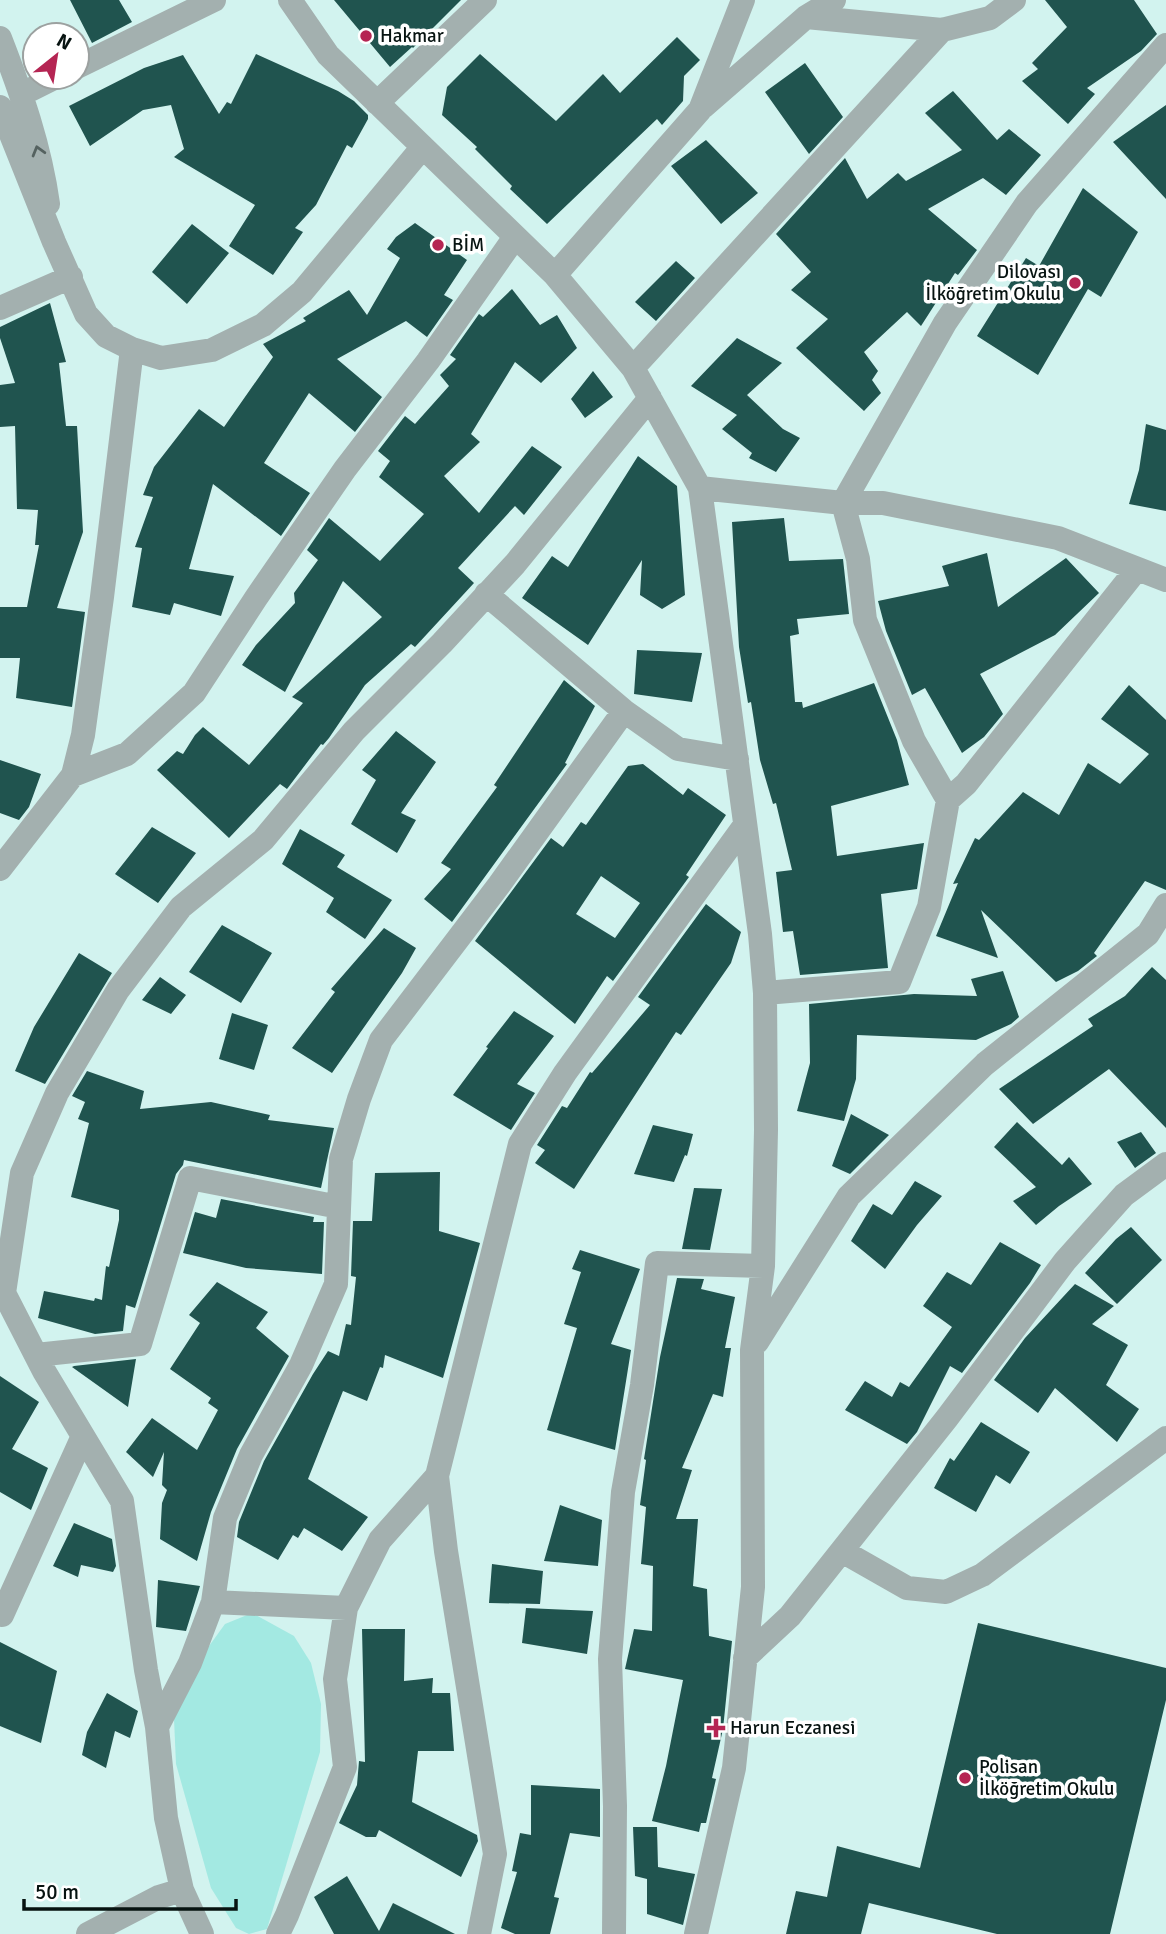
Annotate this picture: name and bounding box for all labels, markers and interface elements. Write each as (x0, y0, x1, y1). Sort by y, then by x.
north arrow (21, 21, 91, 91)
place label: Hakmar (380, 24, 444, 48)
text: N (52, 28, 76, 56)
marker: Hakmar (358, 28, 374, 44)
one-way arrow (31, 145, 46, 157)
place label: BİM (452, 233, 484, 257)
marker: BİM (430, 237, 446, 253)
place label: Dilovası İlköğretim Okulu (926, 260, 1061, 306)
marker: Dilovası İlköğretim Okulu (1067, 275, 1083, 291)
place label: Harun Eczanesi (730, 1716, 855, 1740)
marker: Harun Eczanesi (708, 1720, 724, 1736)
place label: Polisan İlköğretim Okulu (979, 1755, 1115, 1801)
marker: Polisan İlköğretim Okulu (957, 1770, 973, 1786)
scale bar (24, 1868, 236, 1912)
text: 50 m (35, 1879, 79, 1905)

